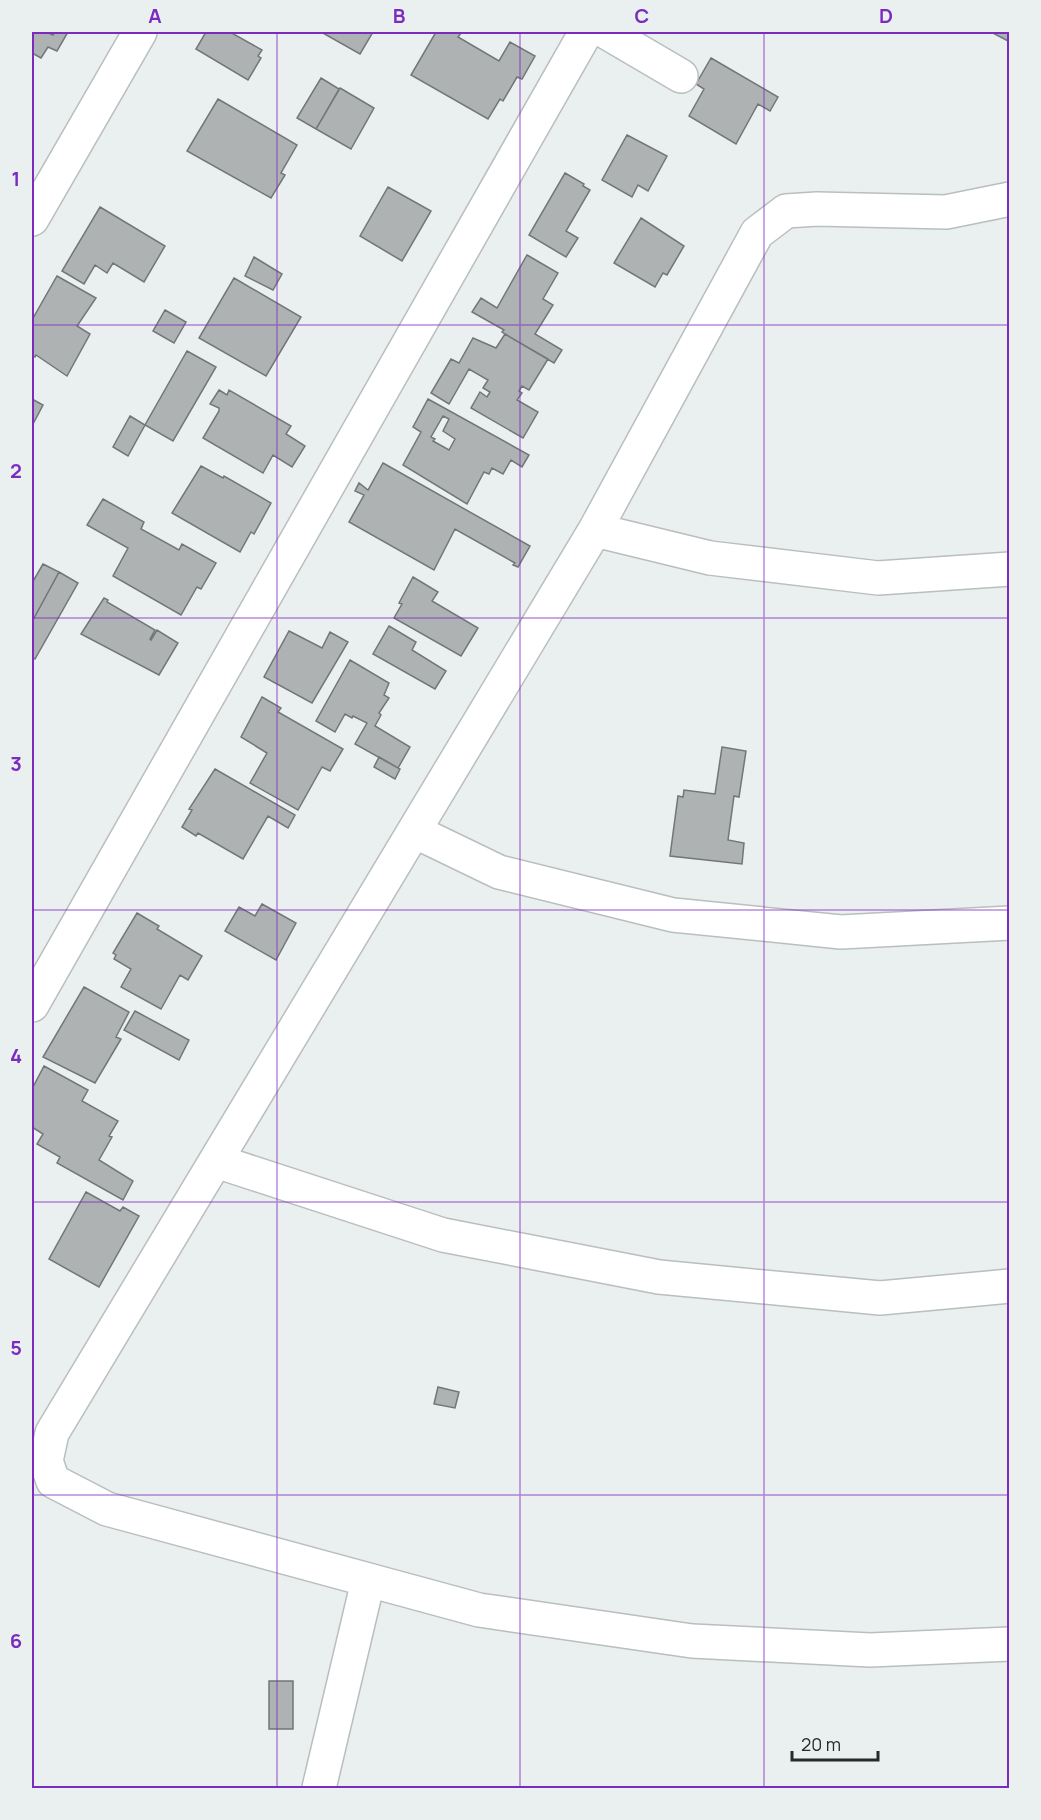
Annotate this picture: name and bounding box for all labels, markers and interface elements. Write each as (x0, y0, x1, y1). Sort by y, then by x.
text: A (148, 2, 162, 29)
text: B (393, 2, 406, 29)
text: C (635, 2, 649, 29)
text: D (879, 2, 893, 29)
text: 1 (12, 165, 20, 192)
text: 2 (10, 457, 22, 484)
text: 3 (10, 750, 22, 777)
text: 4 (10, 1042, 22, 1069)
text: 5 (10, 1334, 22, 1361)
text: 6 (10, 1627, 22, 1654)
scale bar (792, 1724, 878, 1762)
text: 20 m (801, 1732, 841, 1756)

